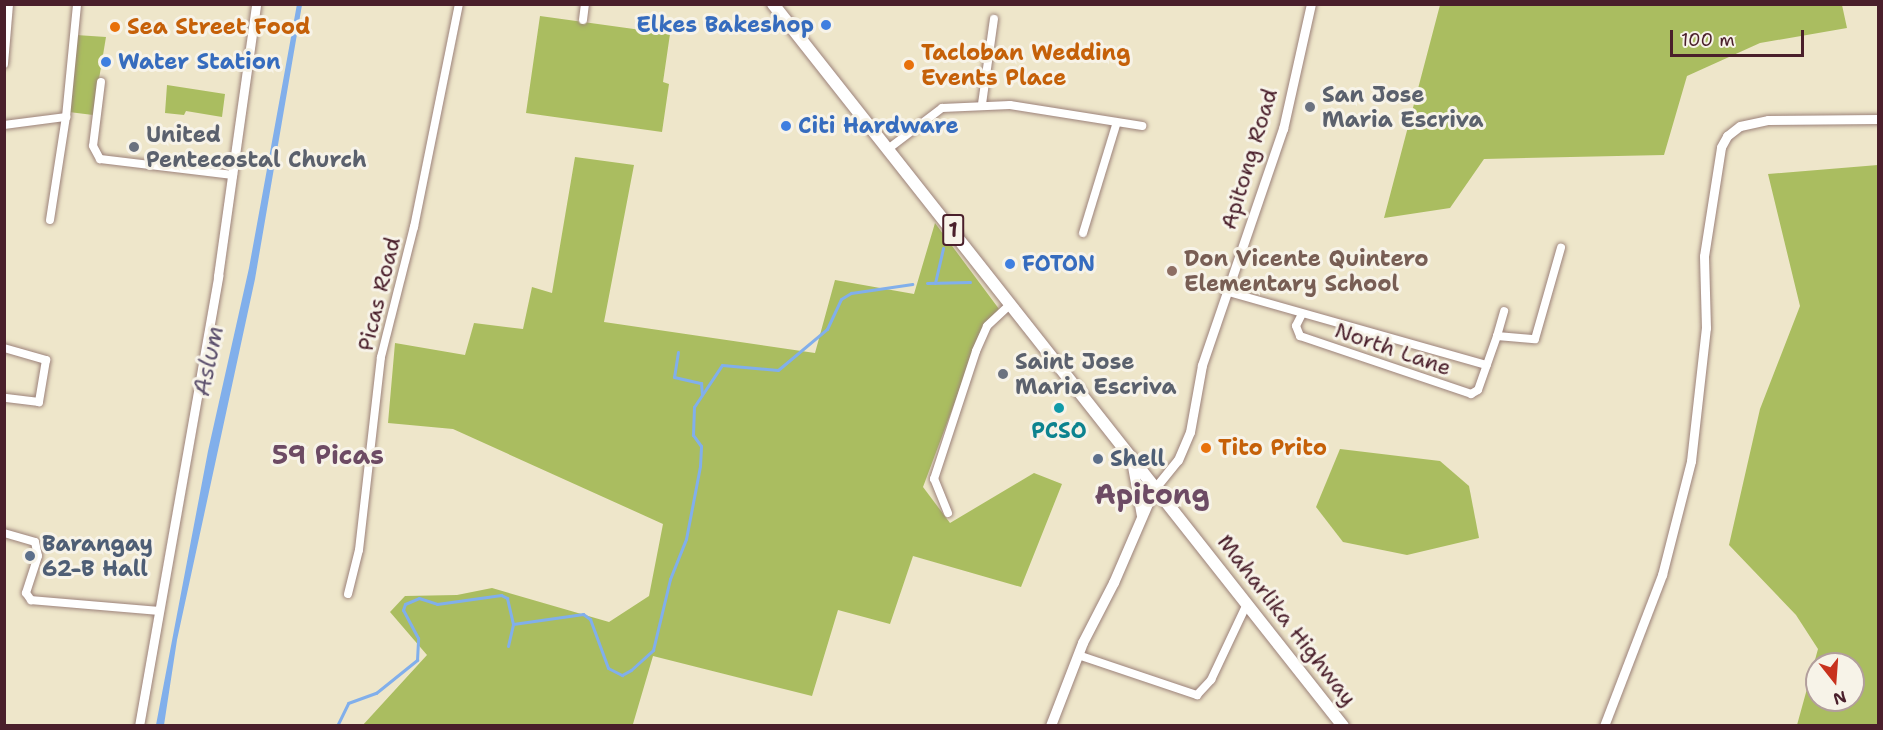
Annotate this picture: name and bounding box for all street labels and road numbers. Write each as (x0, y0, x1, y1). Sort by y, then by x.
street label: Apitong Road (1215, 85, 1283, 233)
road number: 1 (941, 212, 965, 248)
street label: Picas Road (352, 234, 406, 354)
street label: North Lane (1331, 317, 1455, 381)
street label: Maharlika Highway (1212, 529, 1362, 711)

